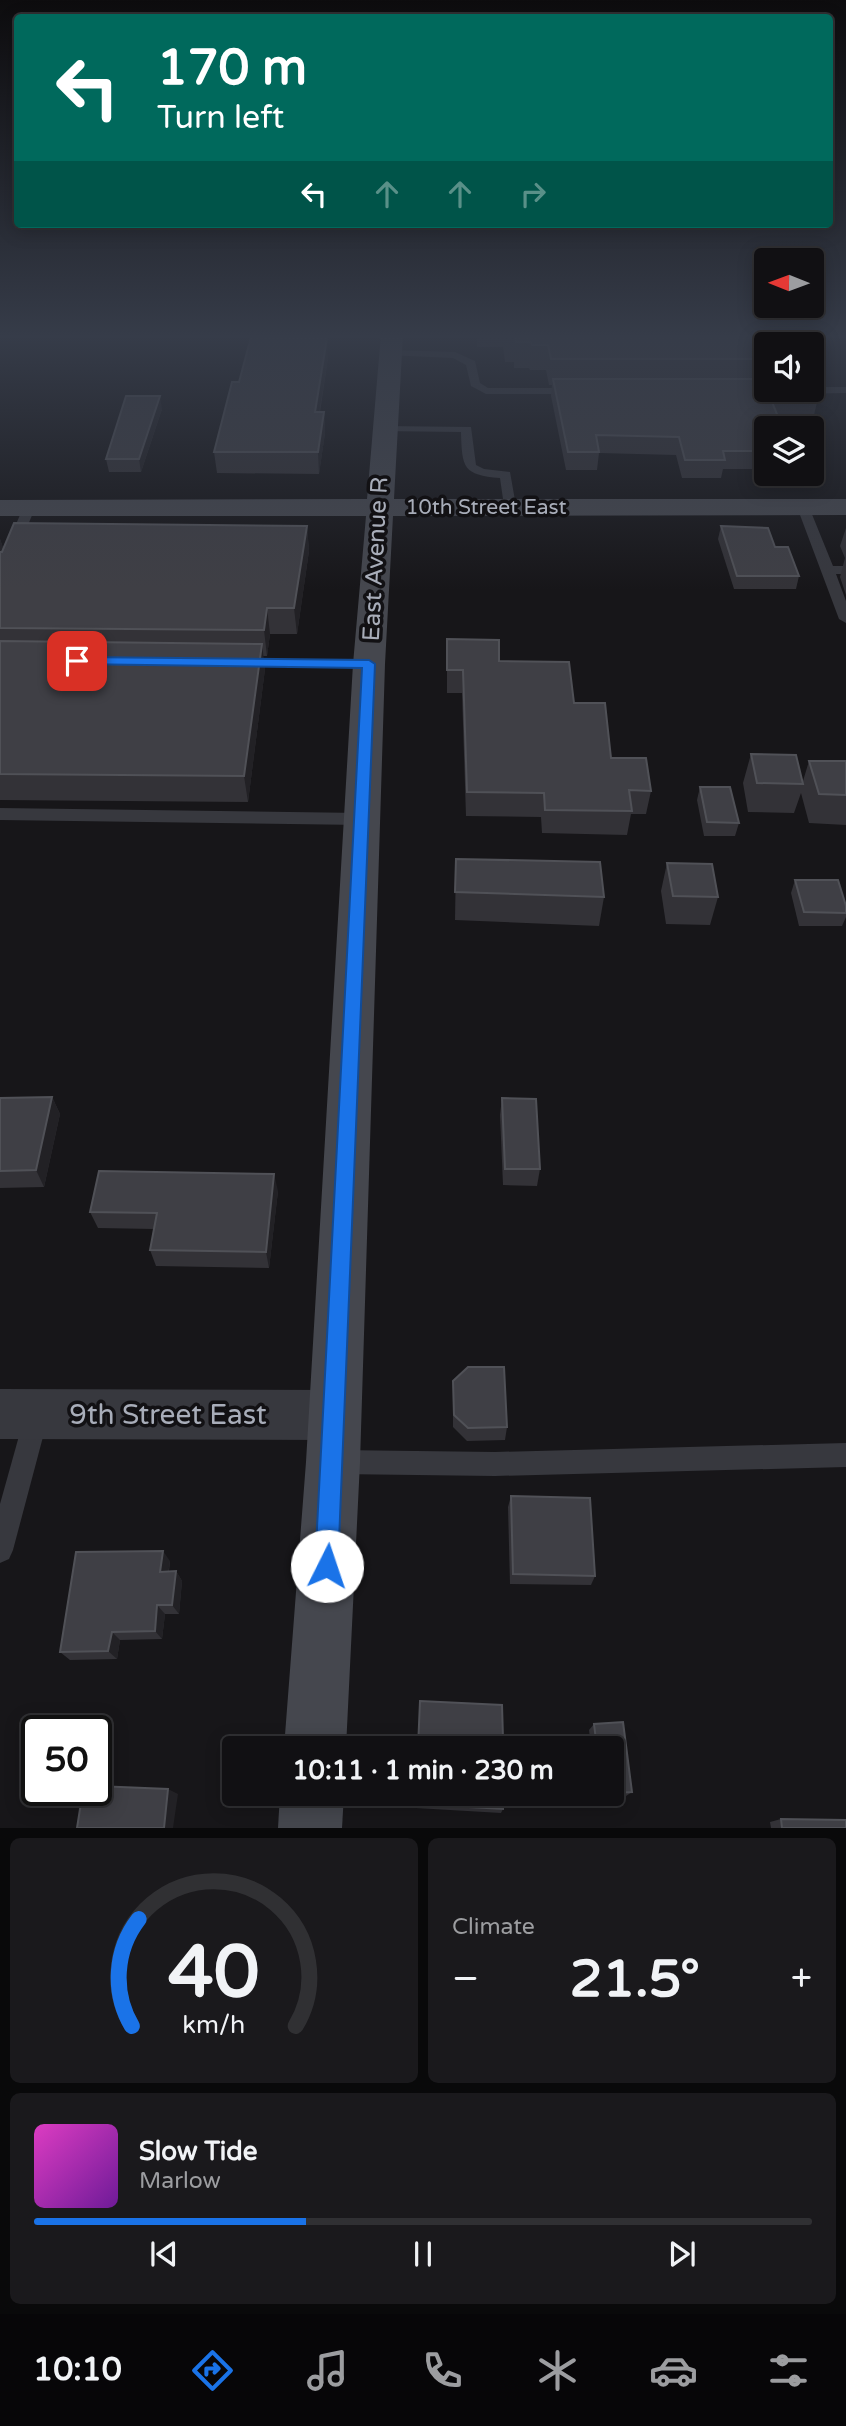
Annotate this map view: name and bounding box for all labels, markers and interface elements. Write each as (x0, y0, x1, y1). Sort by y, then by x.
text: 170 m (157, 39, 307, 98)
icon: left (42, 42, 133, 133)
text: Turn left (157, 99, 284, 137)
icon: left (295, 175, 333, 213)
icon: ahead (368, 175, 406, 213)
icon: ahead (441, 175, 479, 213)
icon: right (514, 175, 552, 213)
north arrow (754, 248, 824, 318)
map controls (754, 248, 824, 486)
button: sound (754, 332, 824, 402)
button: layers (754, 416, 824, 486)
street label: East Avenue R (357, 476, 394, 642)
street label: 10th Street East (405, 495, 567, 520)
pin (47, 631, 107, 691)
icon: arrive (58, 642, 96, 680)
street label: 9th Street East (69, 1398, 267, 1432)
position arrow (290, 1529, 364, 1603)
speed limit sign: 50 (21, 1715, 112, 1806)
text: 10:11 · 1 min · 230 m (292, 1755, 554, 1786)
text: Climate (452, 1913, 535, 1941)
text: 40 (168, 1930, 260, 2018)
text: 21.5° (570, 1948, 700, 2011)
text: − (452, 1956, 479, 2002)
text: + (791, 1956, 812, 2002)
text: km/h (183, 2010, 245, 2040)
text: Slow Tide (139, 2136, 257, 2167)
text: Marlow (139, 2167, 221, 2195)
icon: previous (145, 2235, 183, 2273)
icon: pause (404, 2235, 442, 2273)
icon: next (663, 2235, 701, 2273)
icon: directions (188, 2346, 237, 2395)
icon: music (303, 2346, 352, 2395)
icon: phone (418, 2346, 467, 2395)
icon: climate (533, 2346, 582, 2395)
icon: car (649, 2346, 698, 2395)
icon: filters (764, 2346, 813, 2395)
text: 10:10 (33, 2351, 122, 2389)

